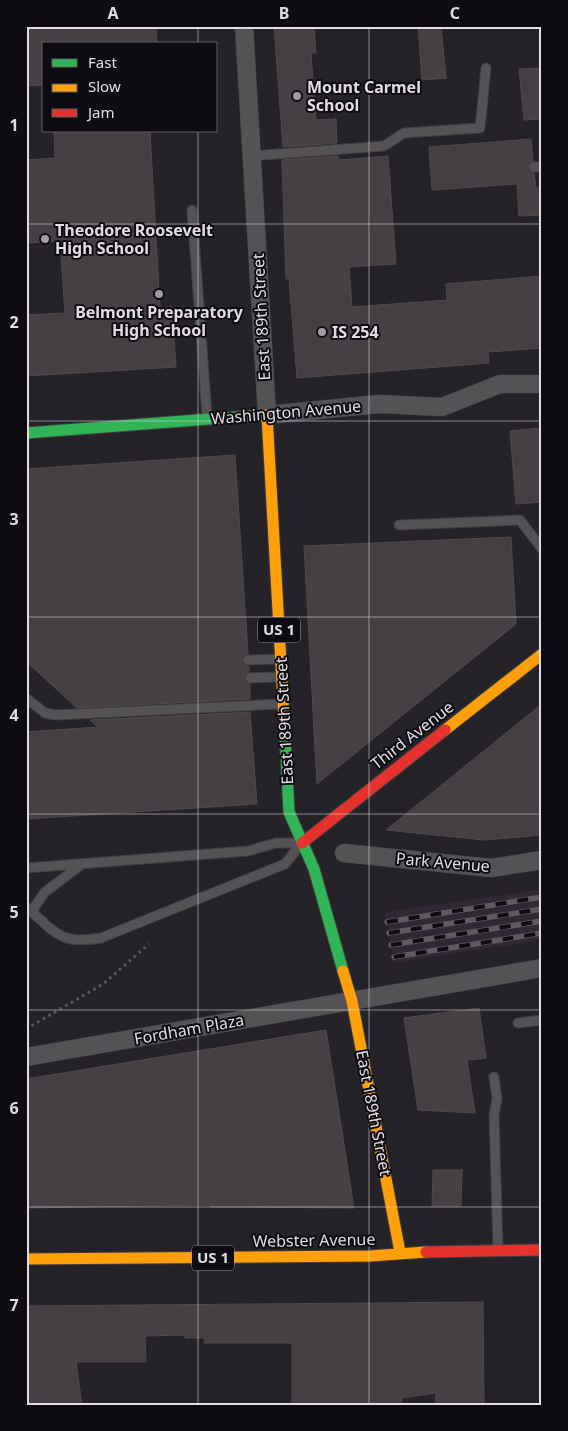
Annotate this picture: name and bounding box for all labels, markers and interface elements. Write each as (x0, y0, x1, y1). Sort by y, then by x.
text: A (107, 2, 119, 24)
text: B (279, 2, 289, 24)
text: C (450, 2, 460, 24)
legend (42, 42, 218, 132)
text: Fast (88, 52, 117, 72)
text: Slow (88, 76, 121, 96)
place label: Mount Carmel School (307, 76, 421, 116)
marker: Mount Carmel School (291, 90, 303, 102)
text: Jam (86, 102, 115, 122)
text: 1 (9, 114, 19, 136)
place label: Theodore Roosevelt High School (55, 219, 213, 259)
marker: Theodore Roosevelt High School (39, 233, 51, 245)
street label: East 189th Street (247, 253, 275, 381)
marker: Belmont Preparatory High School (153, 288, 165, 300)
place label: Belmont Preparatory High School (75, 301, 244, 341)
text: 2 (9, 311, 19, 333)
place label: IS 254 (332, 321, 379, 343)
marker: IS 254 (316, 326, 328, 338)
street label: Washington Avenue (210, 394, 362, 430)
text: 3 (9, 508, 19, 530)
road number: US 1 (258, 618, 300, 642)
street label: East 189th Street (270, 657, 298, 785)
street label: Third Avenue (366, 696, 458, 774)
text: 4 (9, 704, 19, 726)
street label: Park Avenue (395, 847, 491, 877)
text: 5 (9, 901, 19, 923)
street label: Fordham Plaza (132, 1008, 246, 1050)
street label: East 189th Street (351, 1048, 397, 1178)
text: 6 (9, 1097, 19, 1119)
street label: Webster Avenue (252, 1228, 376, 1252)
road number: US 1 (192, 1246, 234, 1270)
text: 7 (9, 1294, 19, 1316)

